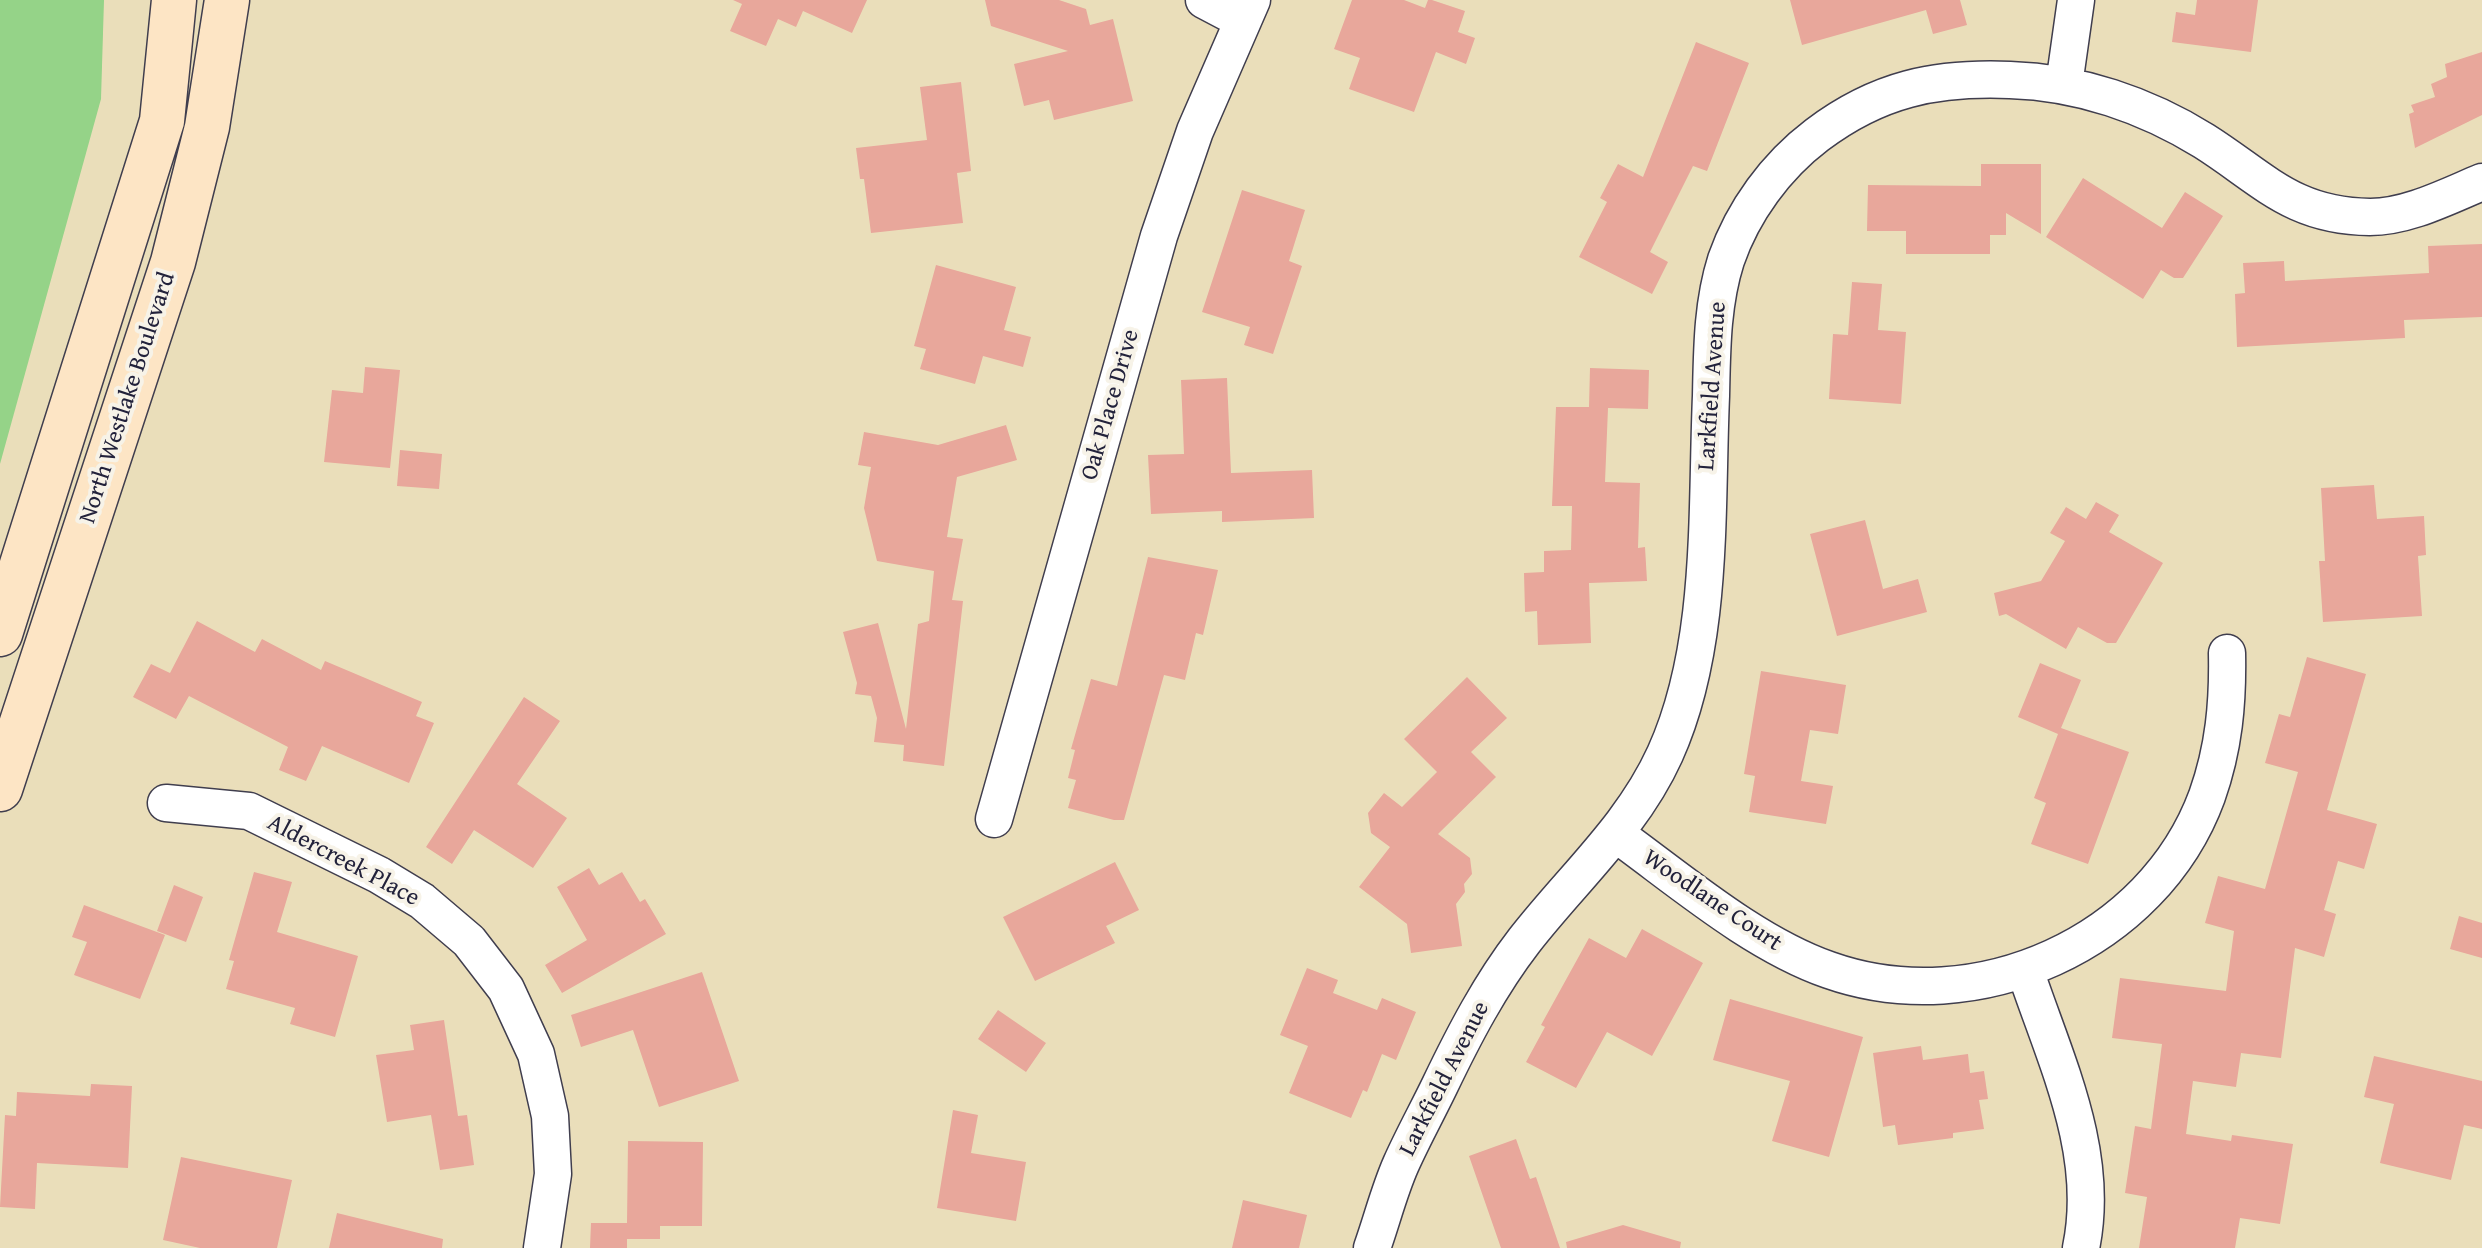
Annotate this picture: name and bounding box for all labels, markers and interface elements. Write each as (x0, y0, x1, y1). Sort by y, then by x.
street label: North Westlake Boulevard (74, 269, 182, 527)
street label: Larkfield Avenue (1693, 301, 1733, 471)
street label: Oak Place Drive (1076, 326, 1146, 484)
street label: Aldercreek Place (262, 809, 424, 913)
street label: Woodlane Court (1637, 844, 1787, 958)
street label: Larkfield Avenue (1394, 997, 1496, 1161)

